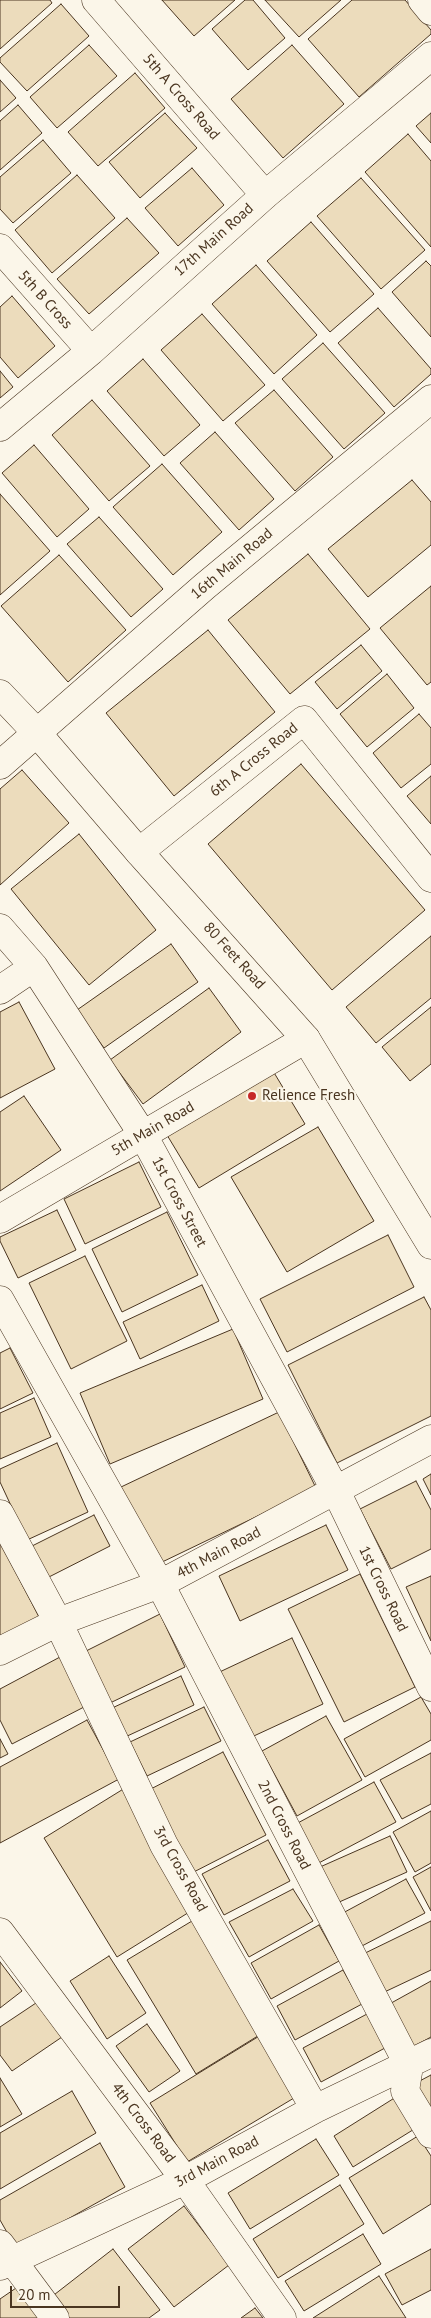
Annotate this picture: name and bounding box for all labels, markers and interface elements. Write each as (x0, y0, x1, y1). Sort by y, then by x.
street label: 5th A Cross Road (139, 50, 223, 144)
street label: 17th Main Road (171, 200, 257, 280)
street label: 5th B Cross (14, 267, 76, 333)
street label: 16th Main Road (188, 525, 276, 603)
street label: 6th A Cross Road (206, 719, 302, 801)
street label: 80 Feet Road (199, 919, 269, 993)
place label: Relience Fresh (262, 1087, 355, 1105)
marker: Relience Fresh (246, 1090, 258, 1102)
street label: 5th Main Road (108, 1098, 198, 1160)
street label: 1st Cross Street (148, 1154, 210, 1250)
street label: 4th Main Road (174, 1523, 264, 1583)
street label: 1st Cross Road (354, 1543, 412, 1635)
street label: 2nd Cross Road (254, 1777, 314, 1873)
street label: 3rd Cross Road (149, 1823, 211, 1915)
street label: 4th Cross Road (107, 2080, 179, 2166)
street label: 3rd Main Road (172, 2132, 262, 2192)
scale bar (12, 2276, 122, 2308)
text: 20 m (18, 2285, 51, 2304)

